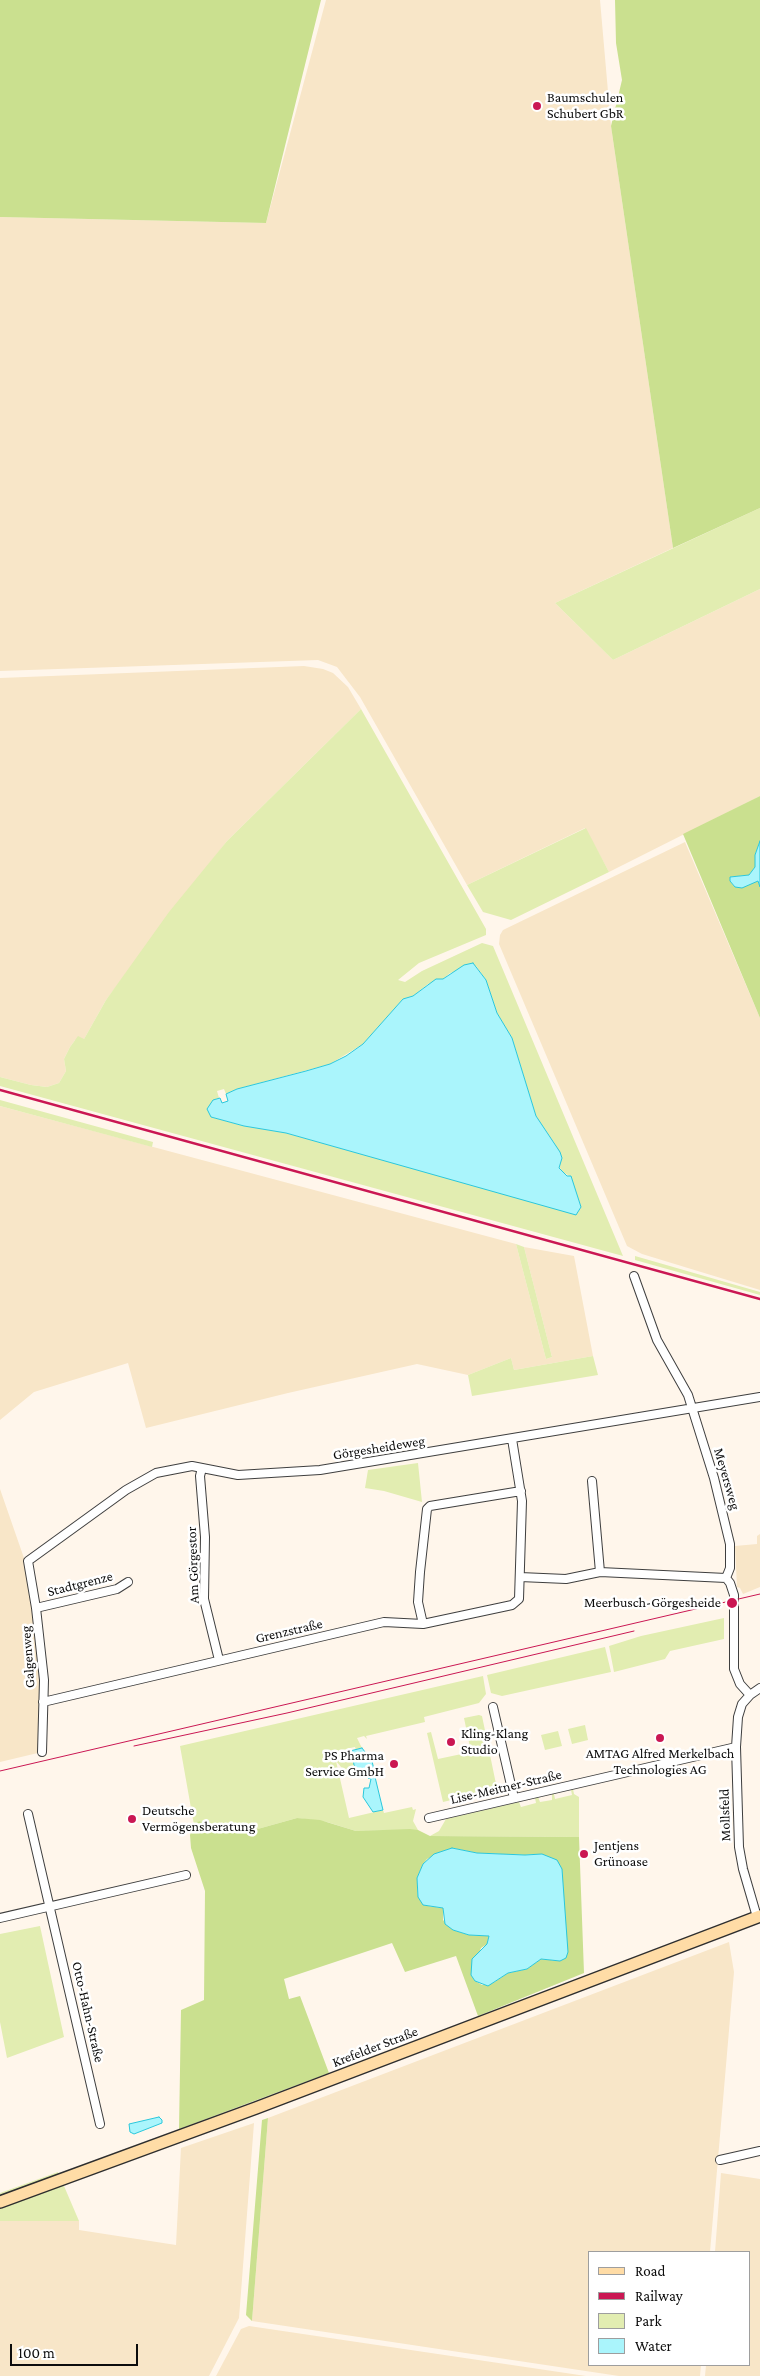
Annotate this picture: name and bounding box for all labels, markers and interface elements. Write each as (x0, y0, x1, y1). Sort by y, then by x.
place label: Baumschulen Schubert GbR (547, 90, 624, 122)
marker: Baumschulen Schubert GbR (531, 100, 543, 112)
street label: Görgesheideweg (332, 1432, 426, 1464)
street label: Meyersweg (710, 1446, 744, 1512)
street label: Am Görgestor (183, 1526, 203, 1604)
street label: Stadtgrenze (46, 1568, 114, 1600)
place label: Meerbusch-Görgesheide (584, 1595, 721, 1611)
marker: Meerbusch-Görgesheide (725, 1596, 739, 1610)
street label: Grenzstraße (254, 1615, 324, 1647)
street label: Galgenweg (17, 1625, 39, 1689)
place label: Kling-Klang Studio (461, 1726, 528, 1758)
marker: AMTAG Alfred Merkelbach Technologies AG (654, 1732, 666, 1744)
marker: Kling-Klang Studio (445, 1736, 457, 1748)
place label: AMTAG Alfred Merkelbach Technologies AG (586, 1746, 734, 1778)
place label: PS Pharma Service GmbH (305, 1748, 384, 1780)
marker: PS Pharma Service GmbH (388, 1758, 400, 1770)
street label: Lise-Meitner-Straße (449, 1766, 563, 1808)
street label: Mollsfeld (716, 1788, 734, 1842)
place label: Deutsche Vermögensberatung (142, 1803, 255, 1835)
marker: Deutsche Vermögensberatung (126, 1813, 138, 1825)
place label: Jentjens Grünoase (594, 1838, 648, 1870)
marker: Jentjens Grünoase (578, 1848, 590, 1860)
street label: Otto-Hahn-Straße (68, 1960, 108, 2064)
street label: Krefelder Straße (330, 2023, 420, 2071)
legend (588, 2251, 750, 2366)
text: Road (635, 2263, 665, 2279)
text: Railway (635, 2288, 683, 2304)
text: Park (635, 2313, 662, 2329)
scale bar (12, 2334, 140, 2366)
text: Water (635, 2338, 672, 2354)
text: 100 m (18, 2345, 55, 2361)

